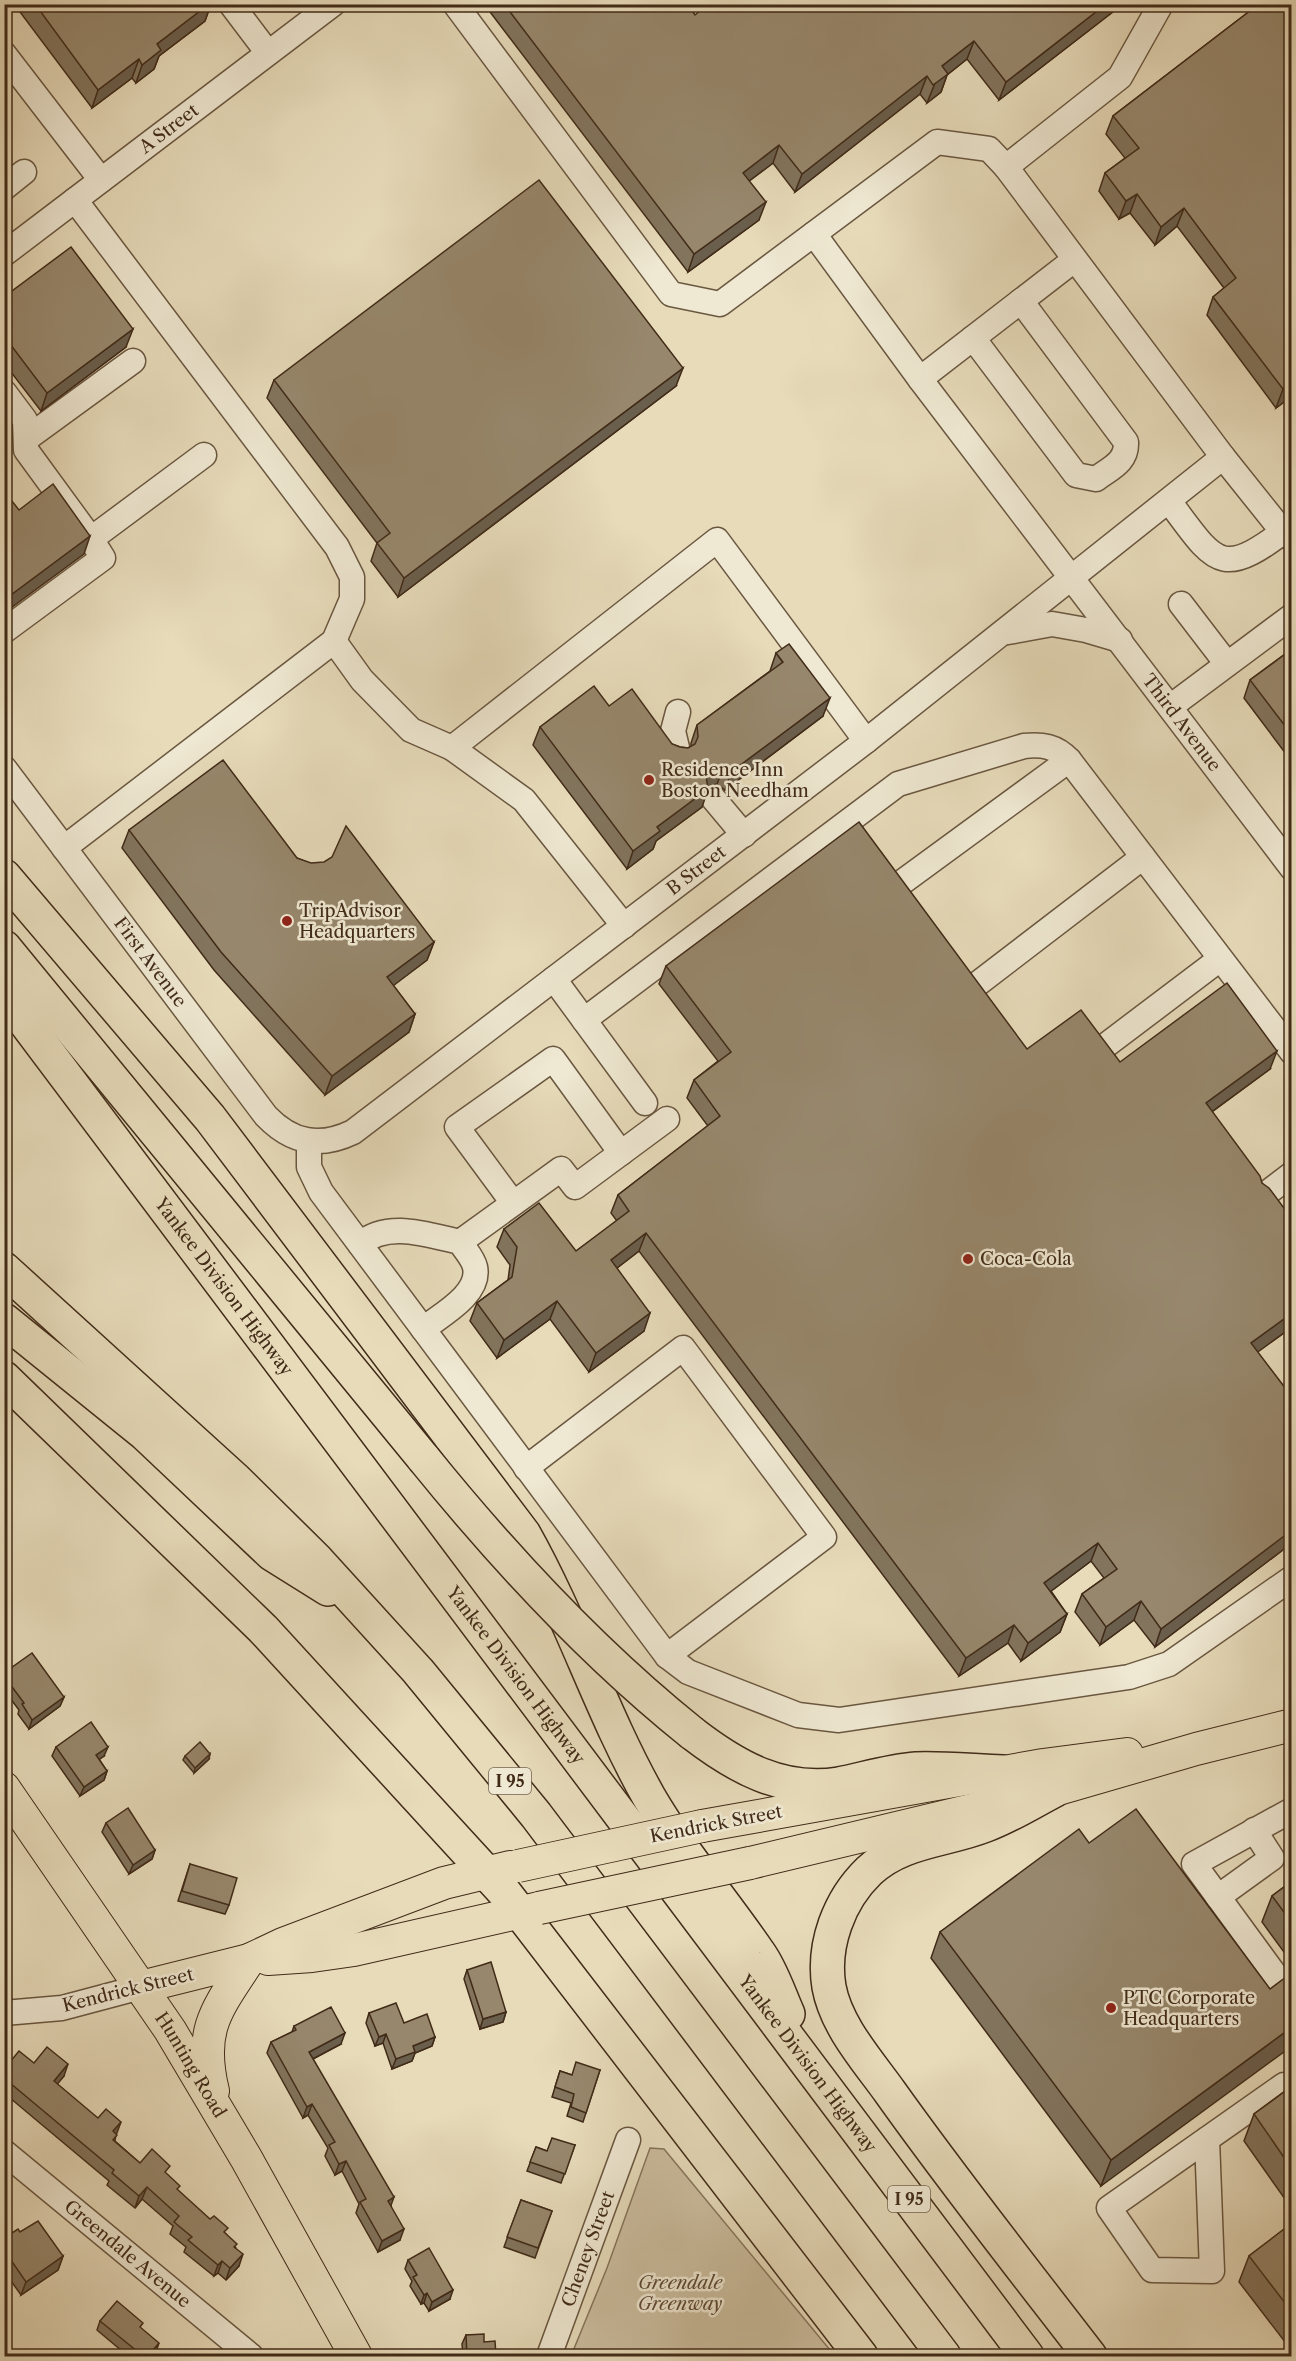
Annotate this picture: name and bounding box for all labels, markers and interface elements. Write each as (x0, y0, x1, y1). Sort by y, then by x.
street label: A Street (134, 99, 203, 159)
street label: Third Avenue (1137, 670, 1226, 776)
place label: Residence Inn Boston Needham (661, 759, 809, 802)
marker: Residence Inn Boston Needham (642, 773, 656, 787)
street label: B Street (662, 840, 731, 900)
place label: TripAdvisor Headquarters (299, 900, 415, 943)
street label: First Avenue (109, 913, 191, 1011)
marker: TripAdvisor Headquarters (280, 914, 294, 928)
street label: Yankee Division Highway (149, 1193, 298, 1381)
place label: Coca-Cola (980, 1248, 1072, 1270)
marker: Coca-Cola (961, 1252, 975, 1266)
street label: Yankee Division Highway (441, 1581, 590, 1769)
road number: I 95 (489, 1768, 531, 1794)
street label: Kendrick Street (648, 1800, 785, 1848)
street label: Kendrick Street (60, 1963, 196, 2017)
street label: Yankee Division Highway (733, 1970, 882, 2158)
place label: PTC Corporate Headquarters (1123, 1987, 1255, 2030)
marker: PTC Corporate Headquarters (1104, 2001, 1118, 2015)
street label: Hunting Road (150, 2008, 231, 2122)
road number: I 95 (888, 2186, 930, 2212)
street label: Cheney Street (557, 2187, 620, 2310)
street label: Greendale Avenue (60, 2195, 195, 2312)
park label: Greendale Greenway (638, 2272, 723, 2315)

